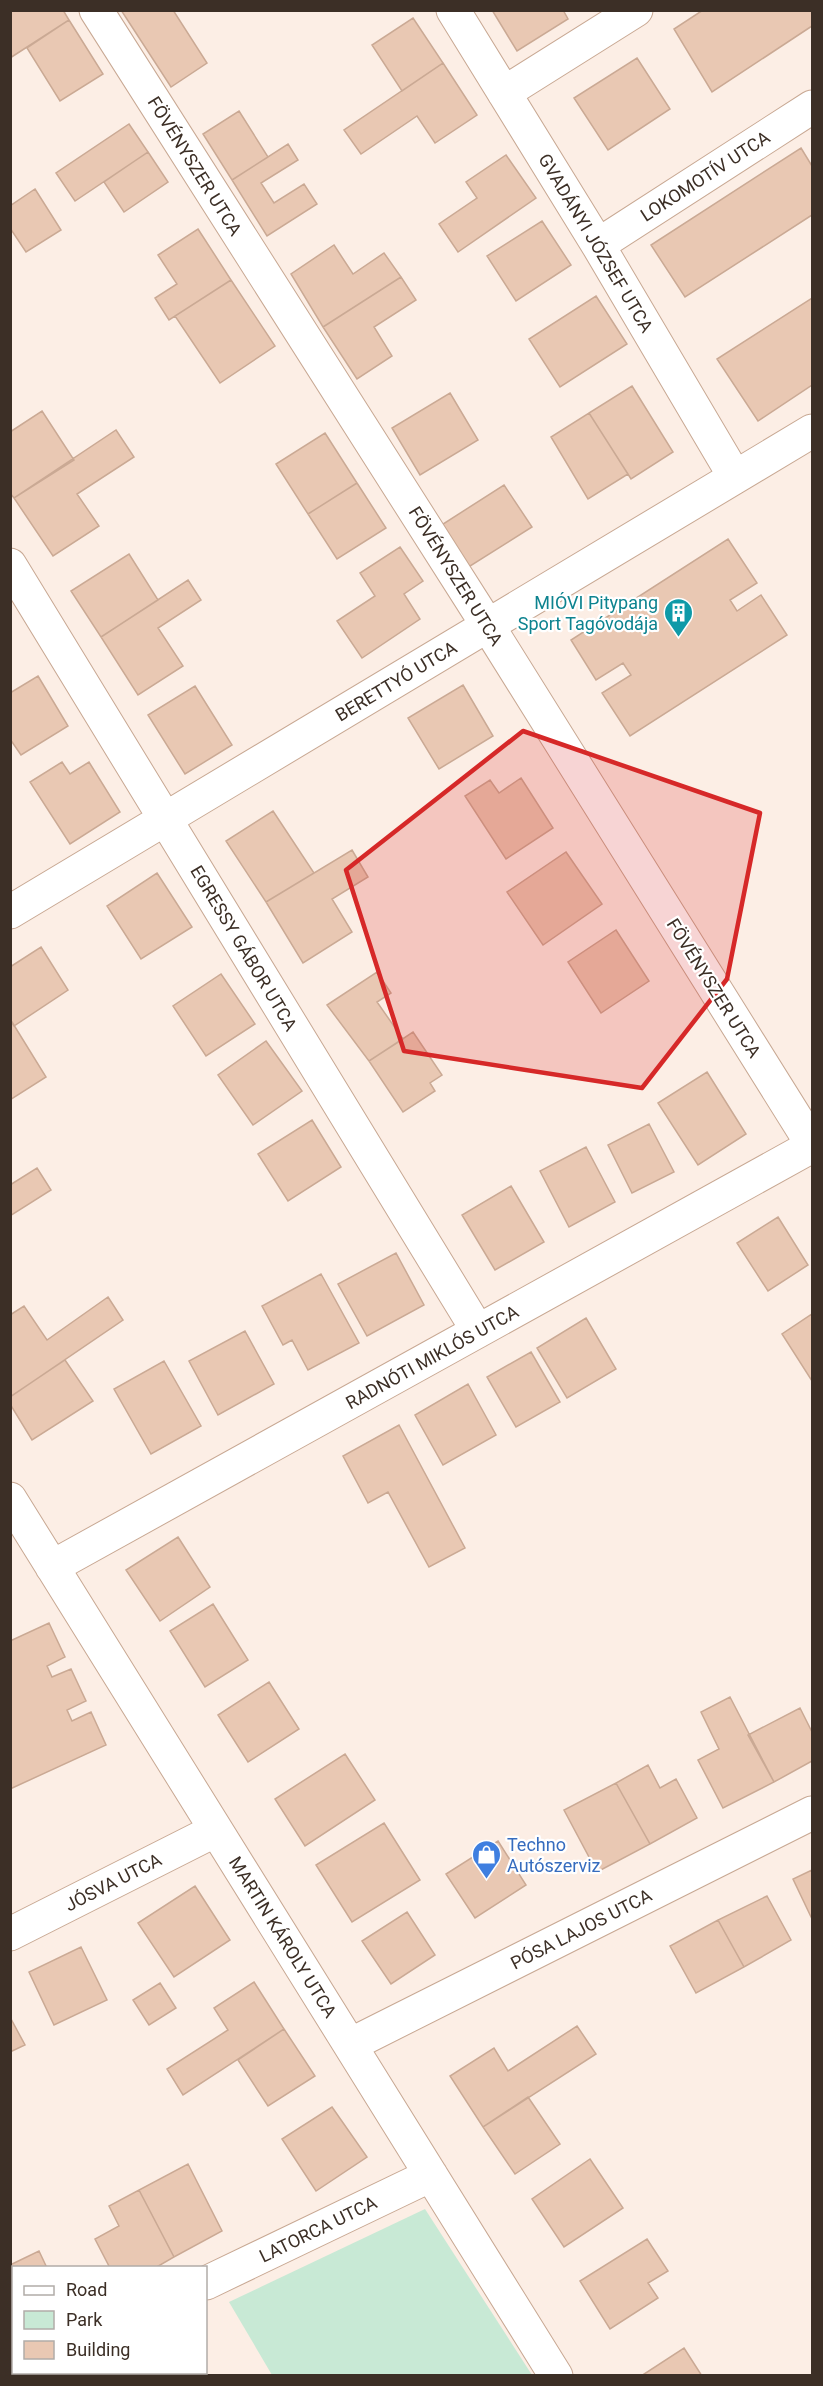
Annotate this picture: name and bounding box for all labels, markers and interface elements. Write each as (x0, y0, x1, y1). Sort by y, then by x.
street label: FÖVÉNYSZER UTCA (144, 93, 246, 240)
street label: LOKOMOTÍV UTCA (636, 126, 774, 226)
street label: GVADÁNYI JÓZSEF UTCA (534, 150, 658, 336)
street label: FÖVÉNYSZER UTCA (405, 503, 507, 650)
place label: MIÓVI Pitypang Sport Tagóvodája (518, 592, 658, 634)
building icon: MIÓVI Pitypang Sport Tagóvodája (663, 596, 695, 638)
street label: BERETTYÓ UTCA (332, 636, 461, 725)
street label: EGRESSY GÁBOR UTCA (186, 861, 302, 1035)
street label: FÖVÉNYSZER UTCA (663, 915, 765, 1062)
street label: RADNÓTI MIKLÓS UTCA (342, 1301, 522, 1413)
place label: Techno Autószerviz (507, 1834, 601, 1876)
shop icon: Techno Autószerviz (470, 1838, 502, 1880)
street label: JÓSVA UTCA (61, 1849, 165, 1915)
street label: MARTIN KÁROLY UTCA (225, 1853, 341, 2022)
street label: PÓSA LAJOS UTCA (507, 1884, 655, 1974)
street label: LATORCA UTCA (256, 2191, 380, 2266)
legend (12, 2266, 207, 2374)
text: Road (66, 2279, 107, 2300)
text: Park (66, 2309, 103, 2330)
text: Building (66, 2339, 130, 2360)

